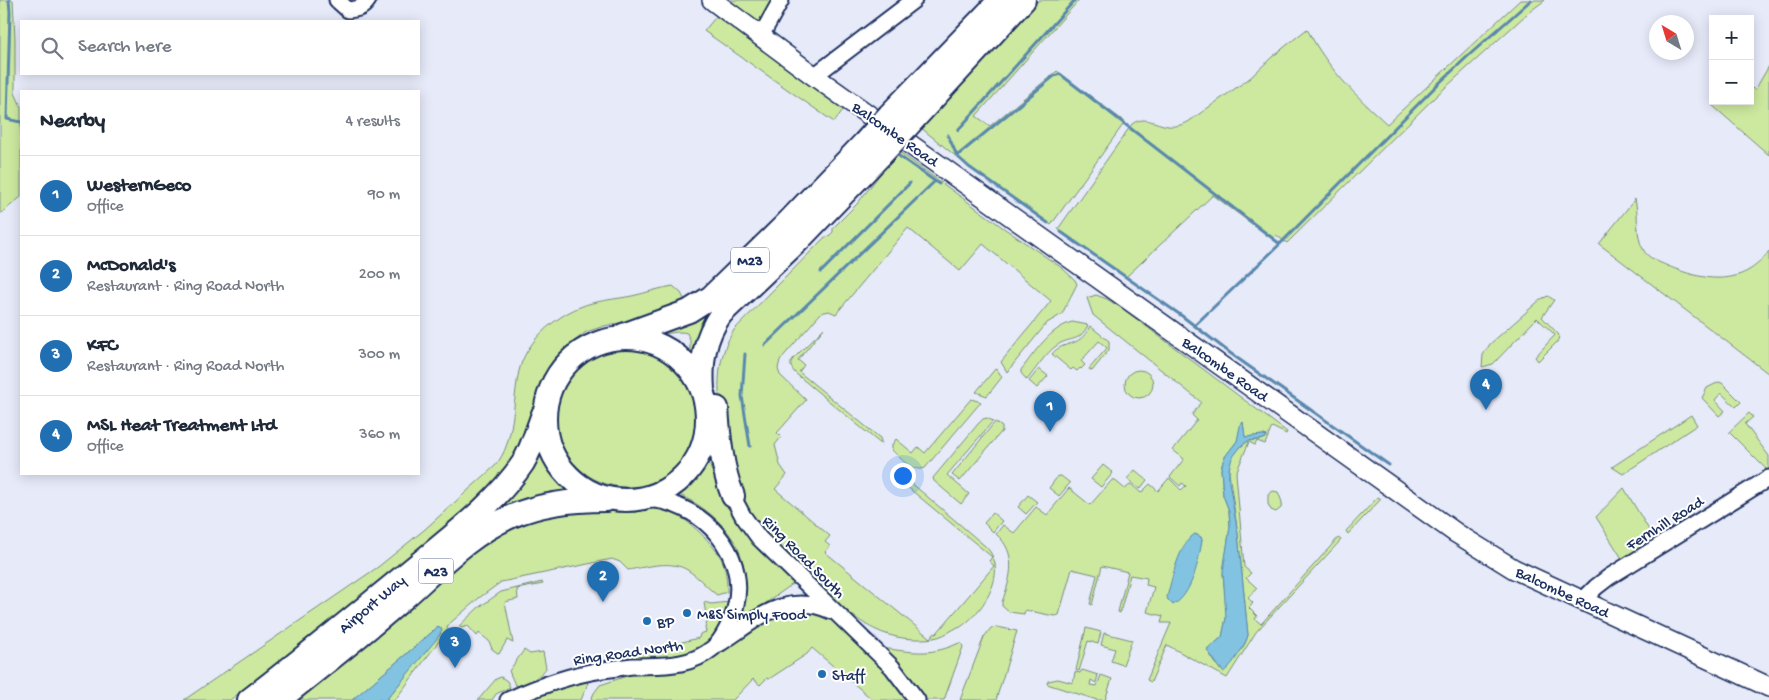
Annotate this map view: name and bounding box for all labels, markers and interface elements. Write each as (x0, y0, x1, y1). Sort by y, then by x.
north arrow (1649, 15, 1694, 60)
map controls (1709, 15, 1754, 105)
button: + (1709, 15, 1754, 60)
search box (20, 20, 420, 75)
icon: search (38, 34, 66, 62)
text: Search here (78, 36, 172, 59)
button: − (1709, 60, 1754, 105)
street label: Balcombe Road (846, 99, 942, 174)
text: Nearby (40, 110, 105, 135)
text: 4 results (345, 113, 400, 132)
text: WesternGeco (87, 175, 191, 198)
text: 1 (53, 186, 59, 205)
text: 90 m (368, 186, 400, 205)
text: Office (87, 198, 124, 217)
road number: M23 (731, 248, 769, 272)
text: McDonald's (87, 255, 176, 278)
text: 2 (52, 266, 60, 285)
text: 200 m (359, 266, 400, 285)
text: Restaurant · Ring Road North (87, 278, 284, 297)
street label: Balcombe Road (1176, 334, 1272, 409)
text: KFC (87, 335, 118, 358)
text: 3 (52, 346, 60, 365)
text: 300 m (358, 346, 400, 365)
text: Restaurant · Ring Road North (87, 358, 284, 377)
pin: 4 (1470, 369, 1502, 410)
pin: 1 (1034, 391, 1066, 432)
text: MSL Heat Treatment Ltd (87, 415, 276, 438)
text: 4 (52, 426, 60, 445)
text: 360 m (359, 426, 400, 445)
text: Office (87, 438, 124, 457)
your location (890, 463, 916, 489)
street label: Fernhill Road (1623, 493, 1709, 557)
street label: Ring Road South (757, 513, 848, 604)
road number: A23 (418, 558, 454, 584)
pin: 2 (587, 561, 619, 602)
street label: Balcombe Road (1511, 564, 1613, 625)
street label: Airport Way (336, 572, 411, 639)
marker: M&S Simply Food (681, 607, 693, 619)
place label: M&S Simply Food (697, 607, 808, 626)
marker: BP (641, 615, 653, 627)
place label: BP (656, 615, 674, 634)
pin: 3 (439, 627, 471, 668)
street label: Ring Road North (572, 637, 685, 672)
marker: Staff (816, 668, 828, 680)
place label: Staff (832, 668, 866, 687)

